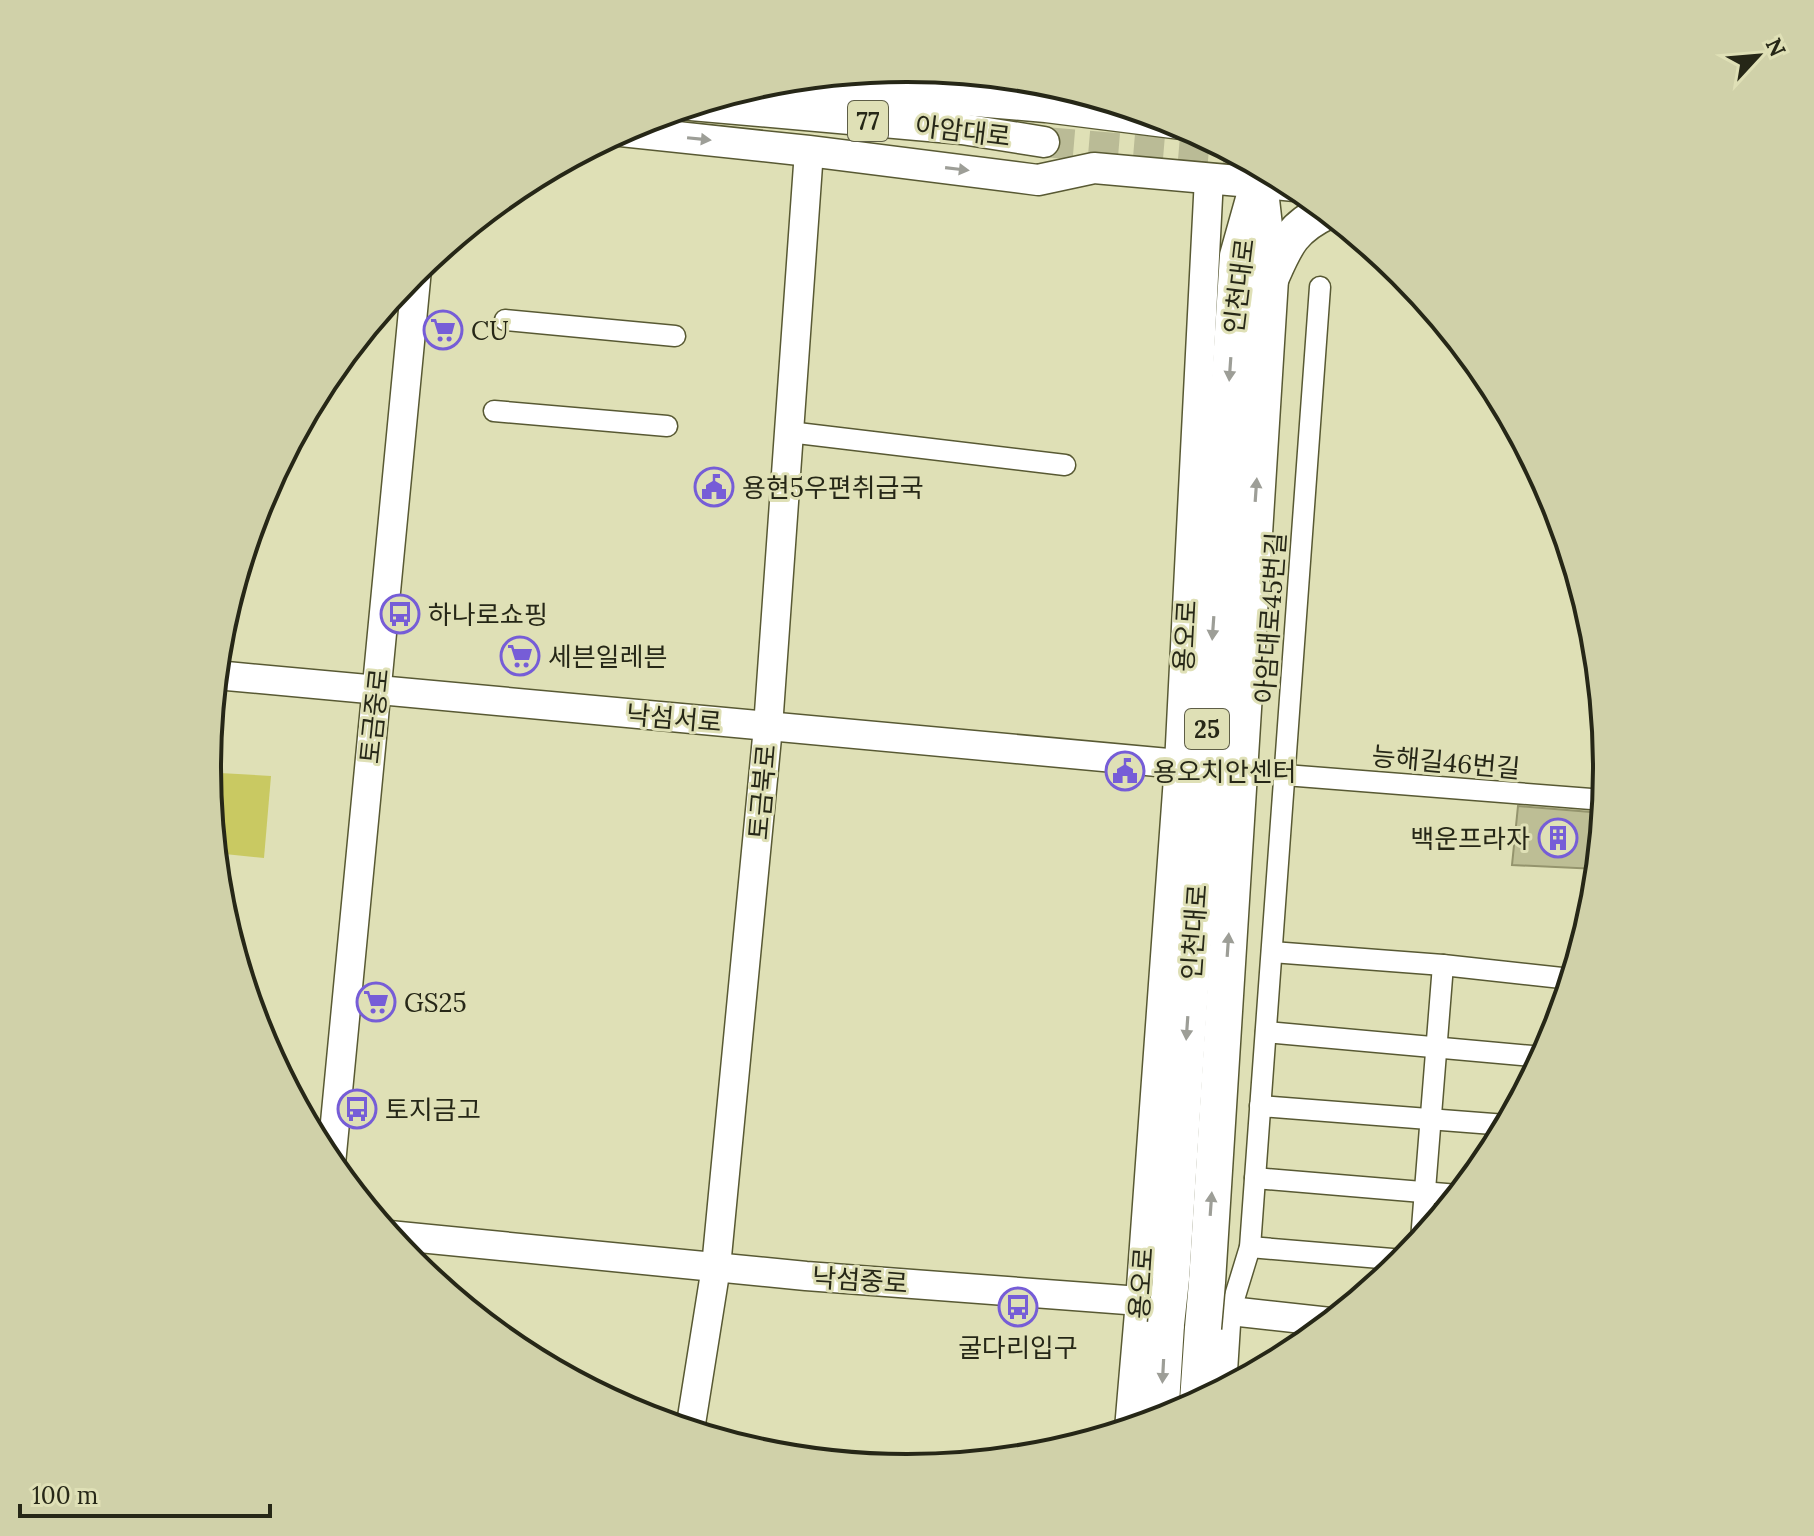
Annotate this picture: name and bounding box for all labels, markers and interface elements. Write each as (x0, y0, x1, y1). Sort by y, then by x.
north arrow (1718, 16, 1798, 96)
text: N (1760, 33, 1792, 61)
road number: 77 (848, 101, 888, 141)
street label: 아암대로 (914, 109, 1012, 153)
one-way arrow (687, 133, 712, 146)
one-way arrow (945, 163, 970, 176)
street label: 인천대로 (1217, 237, 1261, 335)
supermarket icon: CU (422, 309, 464, 351)
place label: CU (471, 314, 509, 347)
one-way arrow (1223, 357, 1236, 382)
public building icon: 용현5우편취급국 (693, 466, 735, 508)
place label: 용현5우편취급국 (742, 471, 924, 504)
one-way arrow (1250, 477, 1263, 502)
street label: 아암대로45번길 (1248, 531, 1292, 705)
bus stop icon: 하나로쇼핑 (379, 593, 421, 635)
place label: 하나로쇼핑 (428, 598, 548, 631)
street label: 용오로 (1167, 599, 1203, 673)
one-way arrow (1206, 616, 1219, 641)
supermarket icon: 세븐일레븐 (499, 635, 541, 677)
place label: 세븐일레븐 (548, 640, 668, 673)
street label: 토금중로 (353, 667, 395, 765)
street label: 낙섬서로 (625, 697, 723, 739)
road number: 25 (1185, 709, 1229, 749)
street label: 능해길46번길 (1370, 739, 1522, 785)
street label: 토금북로 (741, 743, 783, 841)
public building icon: 용오치안센터 (1104, 750, 1146, 792)
place label: 용오치안센터 (1153, 755, 1297, 788)
building icon: 백운프라자 (1537, 817, 1579, 859)
place label: 백운프라자 (1410, 822, 1530, 855)
street label: 인천대로 (1174, 883, 1214, 981)
one-way arrow (1222, 932, 1235, 957)
supermarket icon: GS25 (355, 981, 397, 1023)
place label: GS25 (404, 986, 467, 1019)
one-way arrow (1181, 1015, 1194, 1041)
bus stop icon: 토지금고 (336, 1088, 378, 1130)
place label: 토지금고 (385, 1093, 481, 1126)
one-way arrow (1205, 1191, 1218, 1216)
street label: 용오로 (1122, 1246, 1160, 1320)
street label: 낙섬중로 (811, 1260, 909, 1300)
bus stop icon: 굴다리입구 (997, 1286, 1039, 1328)
place label: 굴다리입구 (958, 1331, 1078, 1364)
one-way arrow (1156, 1359, 1169, 1384)
scale bar (20, 1468, 270, 1518)
text: 100 m (32, 1480, 98, 1511)

